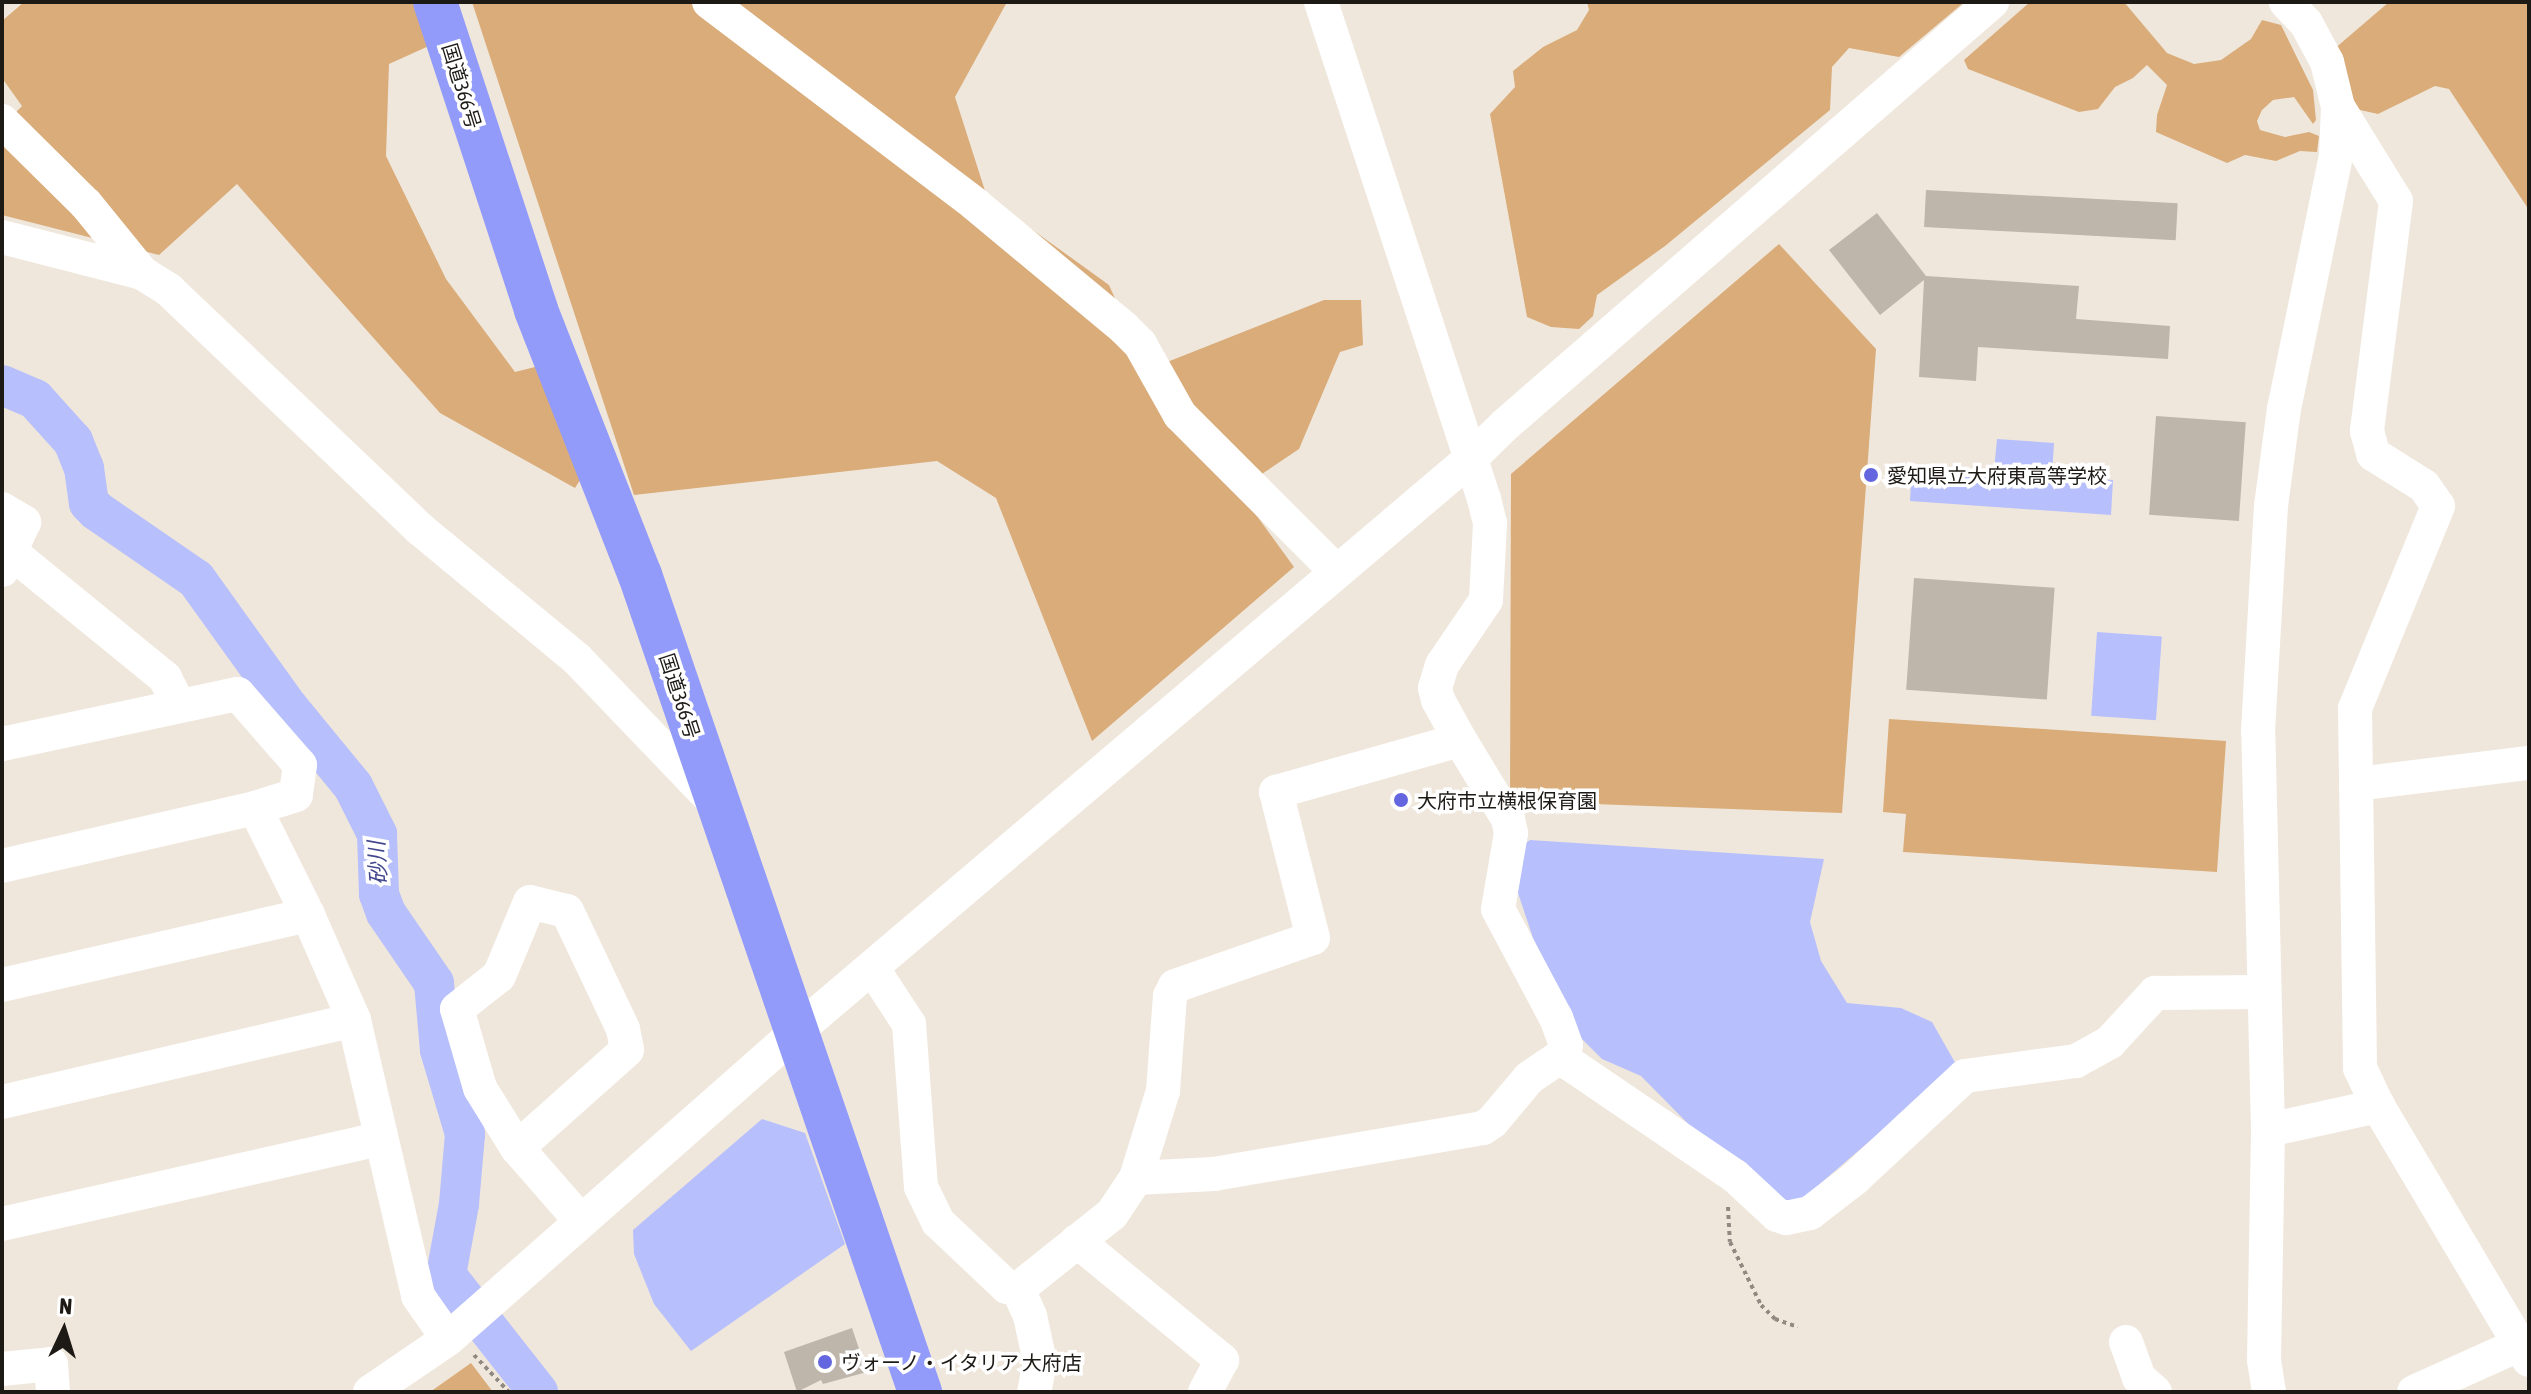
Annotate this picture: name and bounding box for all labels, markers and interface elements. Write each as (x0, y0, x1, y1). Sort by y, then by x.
street label: 国道366号 (438, 40, 486, 132)
place label: 愛知県立大府東高等学校 (1887, 463, 2107, 487)
marker: 愛知県立大府東高等学校 (1862, 466, 1880, 484)
street label: 国道366号 (655, 650, 705, 742)
place label: 大府市立横根保育園 (1417, 788, 1597, 812)
marker: 大府市立横根保育園 (1392, 791, 1410, 809)
water label: 砂川 (363, 840, 393, 886)
north arrow (24, 1290, 104, 1370)
text: N (58, 1293, 73, 1319)
place label: ヴォーノ・イタリア 大府店 (841, 1350, 1084, 1374)
marker: ヴォーノ・イタリア 大府店 (816, 1353, 834, 1371)

